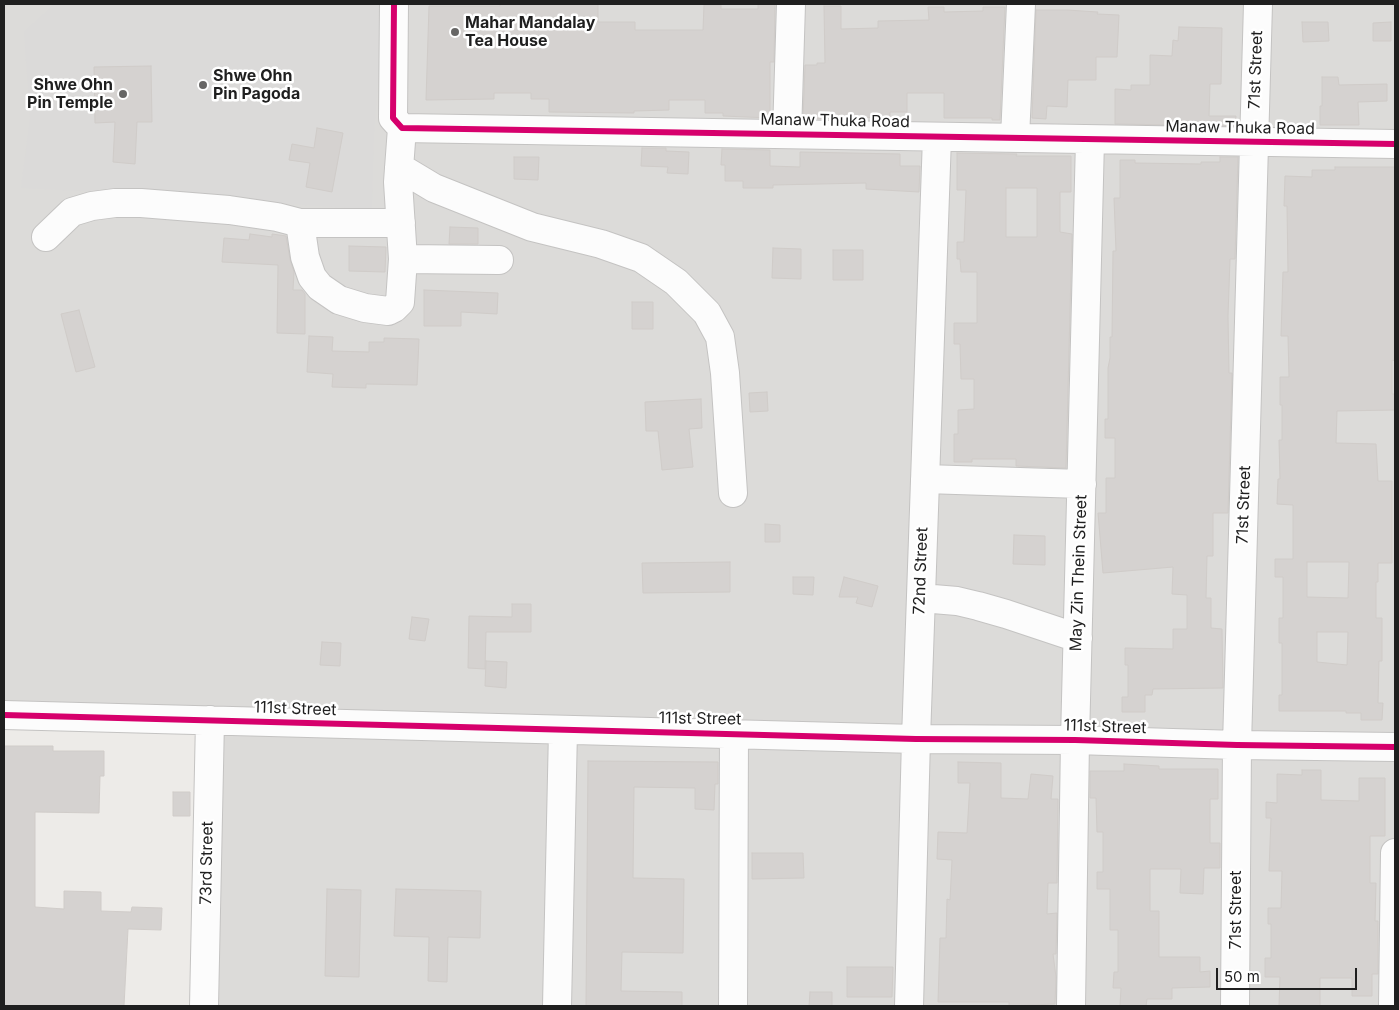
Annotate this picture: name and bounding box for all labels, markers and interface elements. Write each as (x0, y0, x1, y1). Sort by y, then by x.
place label: Mahar Mandalay Tea House (465, 13, 595, 51)
marker: Mahar Mandalay Tea House (449, 26, 461, 38)
street label: 71st Street (1245, 30, 1267, 110)
place label: Shwe Ohn Pin Pagoda (213, 66, 300, 104)
place label: Shwe Ohn Pin Temple (27, 75, 113, 113)
marker: Shwe Ohn Pin Pagoda (197, 79, 209, 91)
marker: Shwe Ohn Pin Temple (117, 88, 129, 100)
street label: Manaw Thuka Road (760, 110, 910, 132)
street label: Manaw Thuka Road (1165, 117, 1315, 139)
street label: 71st Street (1233, 465, 1255, 545)
street label: May Zin Thein Street (1067, 494, 1091, 652)
street label: 72nd Street (910, 527, 932, 615)
street label: 111st Street (253, 698, 337, 720)
street label: 111st Street (658, 709, 742, 729)
street label: 111st Street (1063, 716, 1147, 738)
street label: 73rd Street (197, 821, 217, 905)
street label: 71st Street (1226, 871, 1246, 949)
scale bar (1219, 958, 1360, 990)
text: 50 m (1224, 967, 1260, 986)

